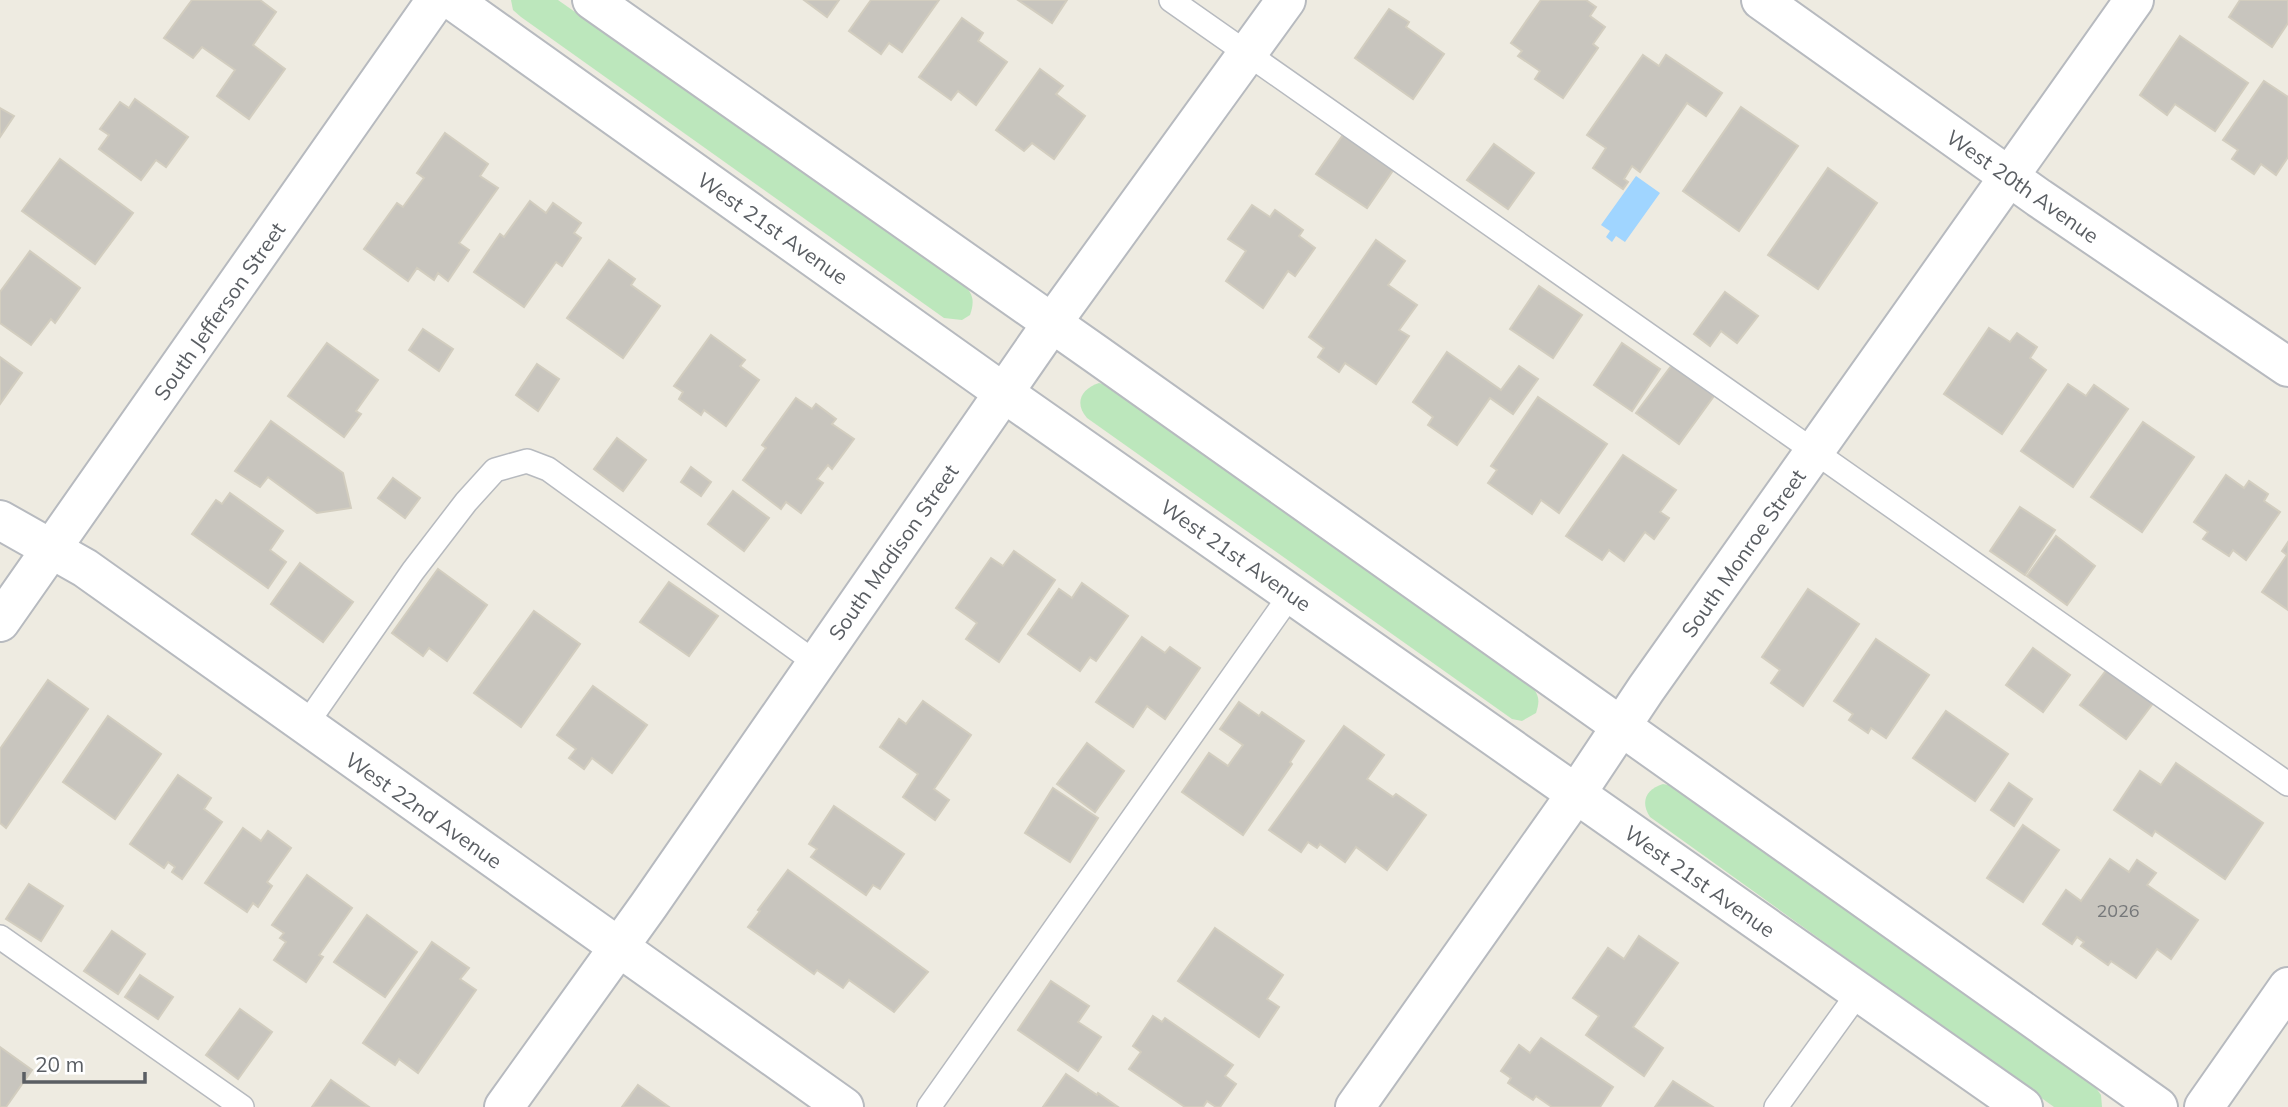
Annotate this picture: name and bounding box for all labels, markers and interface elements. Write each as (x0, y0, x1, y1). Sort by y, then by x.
street label: West 20th Avenue (1942, 124, 2104, 248)
street label: West 21st Avenue (693, 166, 853, 290)
street label: South Jefferson Street (148, 217, 290, 405)
street label: South Madison Street (822, 459, 964, 645)
street label: South Monroe Street (1675, 464, 1811, 642)
street label: West 21st Avenue (1156, 493, 1316, 617)
street label: West 22nd Avenue (341, 746, 507, 874)
street label: West 21st Avenue (1620, 819, 1780, 943)
house number: 2026 (2096, 899, 2140, 922)
scale bar (24, 1040, 145, 1084)
text: 20 m (35, 1051, 84, 1077)

